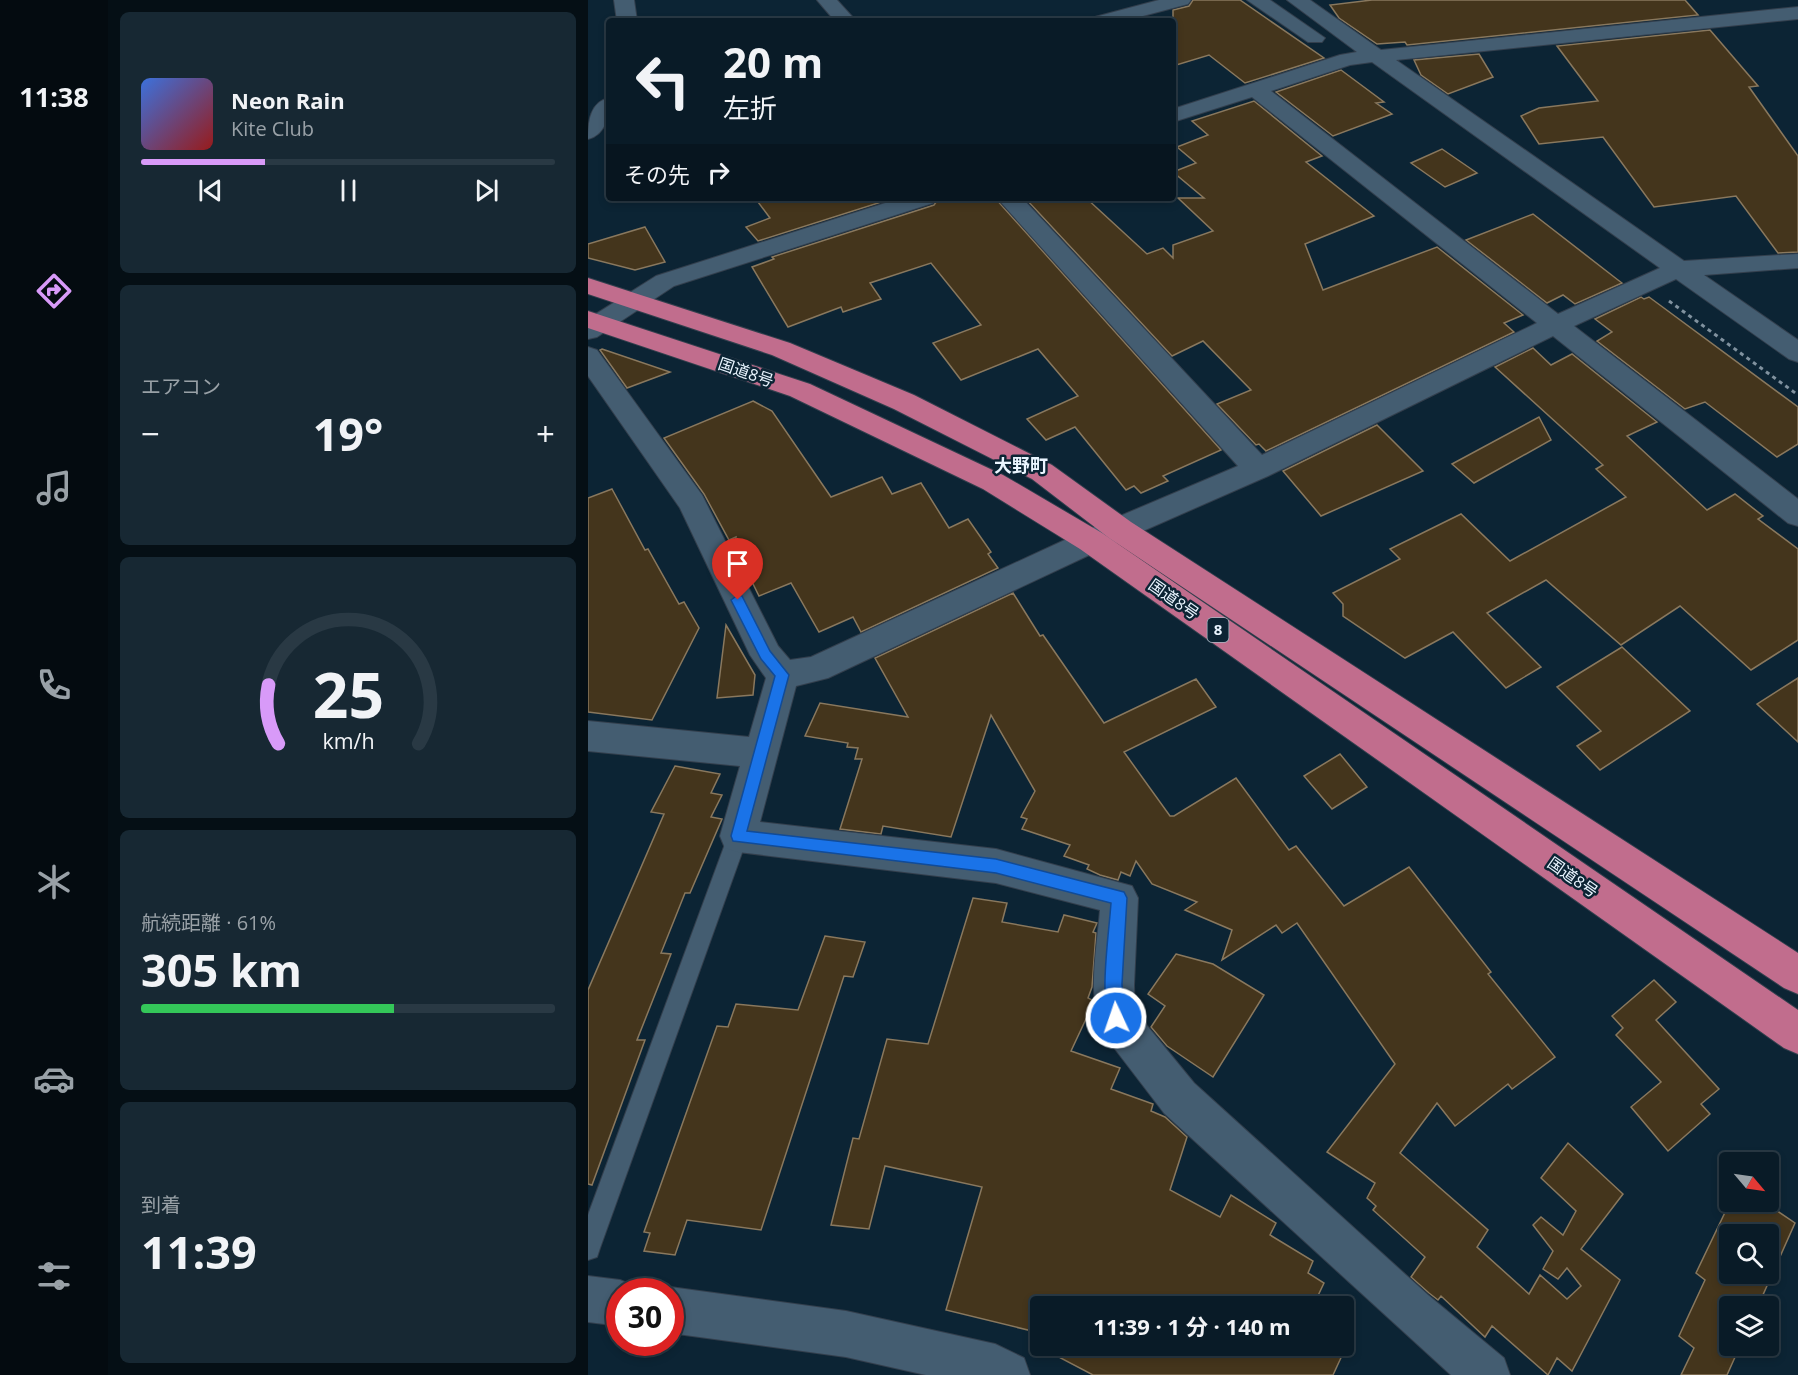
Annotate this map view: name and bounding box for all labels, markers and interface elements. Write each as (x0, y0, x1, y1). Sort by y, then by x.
text: 20 m (723, 33, 823, 90)
icon: left (624, 42, 702, 120)
text: 11:38 (19, 78, 89, 115)
text: Neon Rain (231, 85, 345, 115)
text: 左折 (723, 89, 777, 126)
text: Kite Club (231, 115, 314, 142)
icon: right (702, 156, 735, 189)
text: その先 (624, 159, 690, 189)
icon: previous (194, 174, 227, 207)
icon: pause (332, 174, 365, 207)
icon: next (470, 174, 503, 207)
icon: directions (33, 270, 75, 312)
street label: 国道8号 (715, 352, 777, 392)
text: エアコン (141, 373, 221, 400)
text: 19° (313, 403, 383, 464)
text: − (141, 411, 160, 456)
text: + (536, 411, 555, 456)
district label: 大野町 (994, 453, 1048, 477)
icon: music (33, 467, 75, 509)
pin (712, 538, 763, 600)
icon: arrive (721, 547, 754, 580)
street label: 国道8号 (1144, 574, 1204, 624)
road number: 8 (1208, 618, 1228, 642)
text: 25 (312, 652, 384, 737)
icon: phone (33, 664, 75, 706)
text: km/h (322, 727, 374, 756)
street label: 国道8号 (1543, 852, 1603, 902)
icon: climate (33, 861, 75, 903)
text: 航続距離 · 61% (141, 909, 276, 936)
text: 305 km (141, 939, 302, 1000)
position arrow (1084, 986, 1148, 1050)
icon: car (33, 1058, 75, 1100)
north arrow (1719, 1152, 1779, 1212)
map controls (1719, 1152, 1779, 1356)
text: 到着 (141, 1191, 181, 1218)
text: 11:39 (141, 1221, 257, 1282)
button: search (1719, 1224, 1779, 1284)
icon: filters (33, 1255, 75, 1297)
speed limit sign: 30 (606, 1278, 684, 1356)
button: layers (1719, 1296, 1779, 1356)
text: 11:39 · 1 分 · 140 m (1093, 1311, 1291, 1341)

